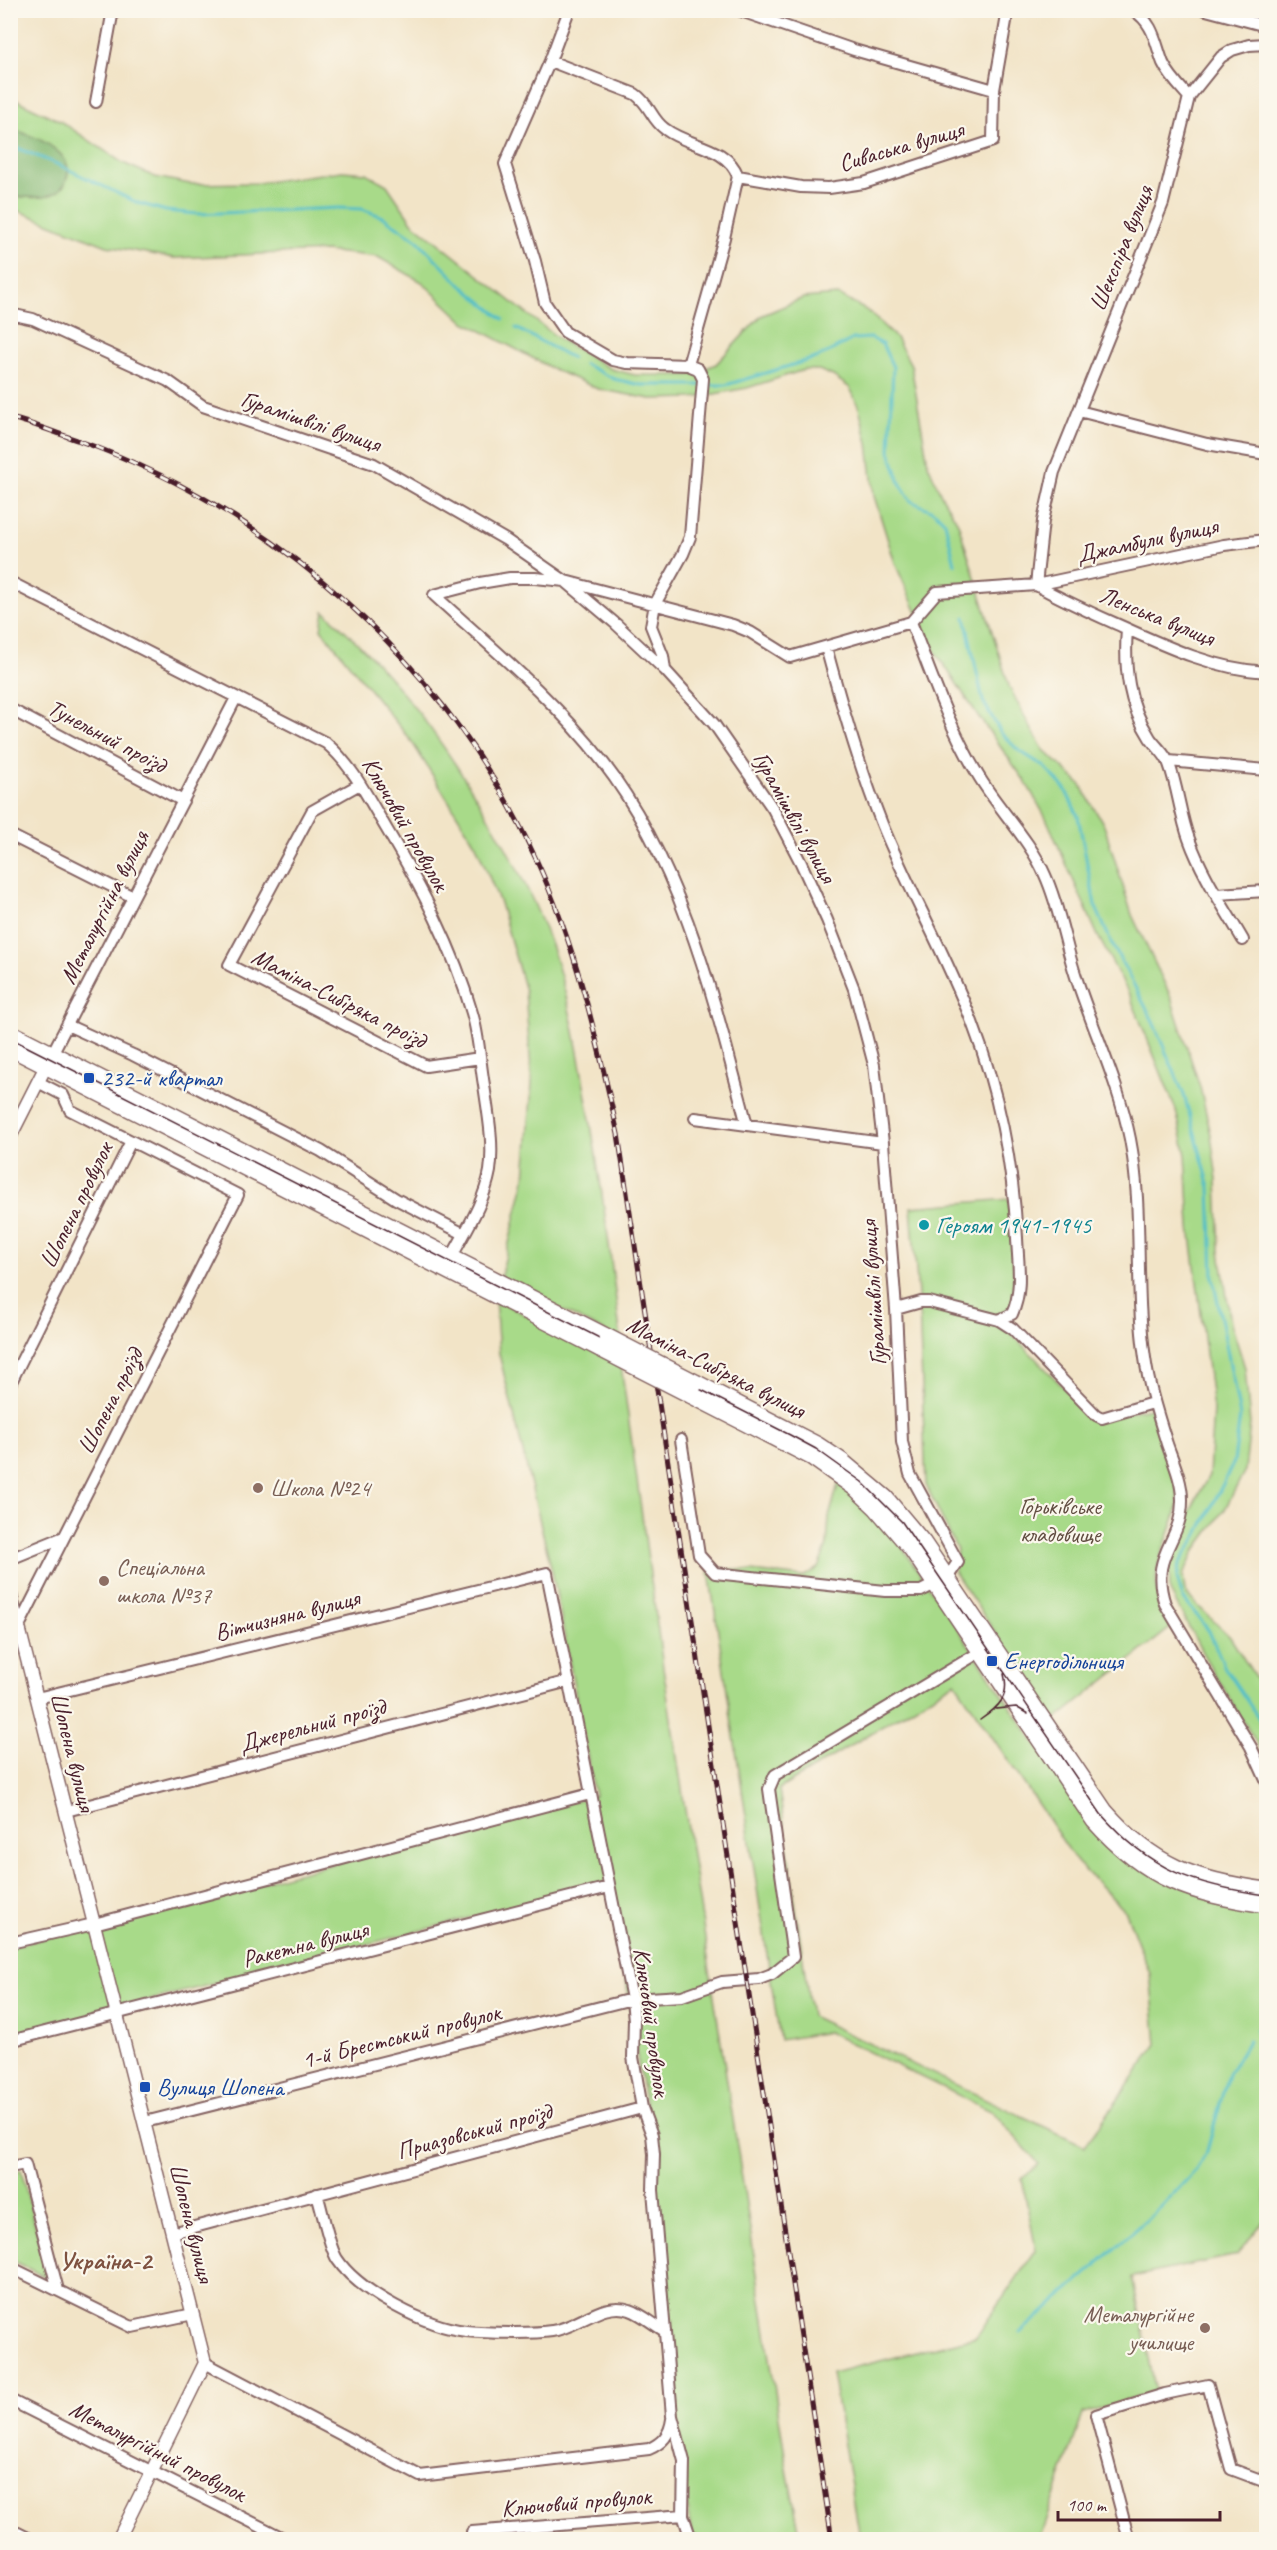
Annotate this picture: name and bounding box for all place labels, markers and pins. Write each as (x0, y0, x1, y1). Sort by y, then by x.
place label: 232-й квартал (101, 1063, 223, 1093)
marker: 232-й квартал (82, 1071, 96, 1085)
place label: Героям 1941-1945 (936, 1210, 1092, 1240)
marker: Героям 1941-1945 (917, 1218, 931, 1232)
place label: Школа №24 (270, 1473, 372, 1503)
marker: Школа №24 (251, 1481, 265, 1495)
place label: Спеціальна школа №37 (116, 1552, 213, 1610)
marker: Спеціальна школа №37 (97, 1574, 111, 1588)
place label: Енергодільниця (1004, 1646, 1124, 1676)
marker: Енергодільниця (985, 1654, 999, 1668)
place label: Вулиця Шопена (157, 2072, 285, 2102)
marker: Вулиця Шопена (138, 2080, 152, 2094)
place label: Металургійне училище (1084, 2299, 1195, 2357)
marker: Металургійне училище (1198, 2321, 1212, 2335)

